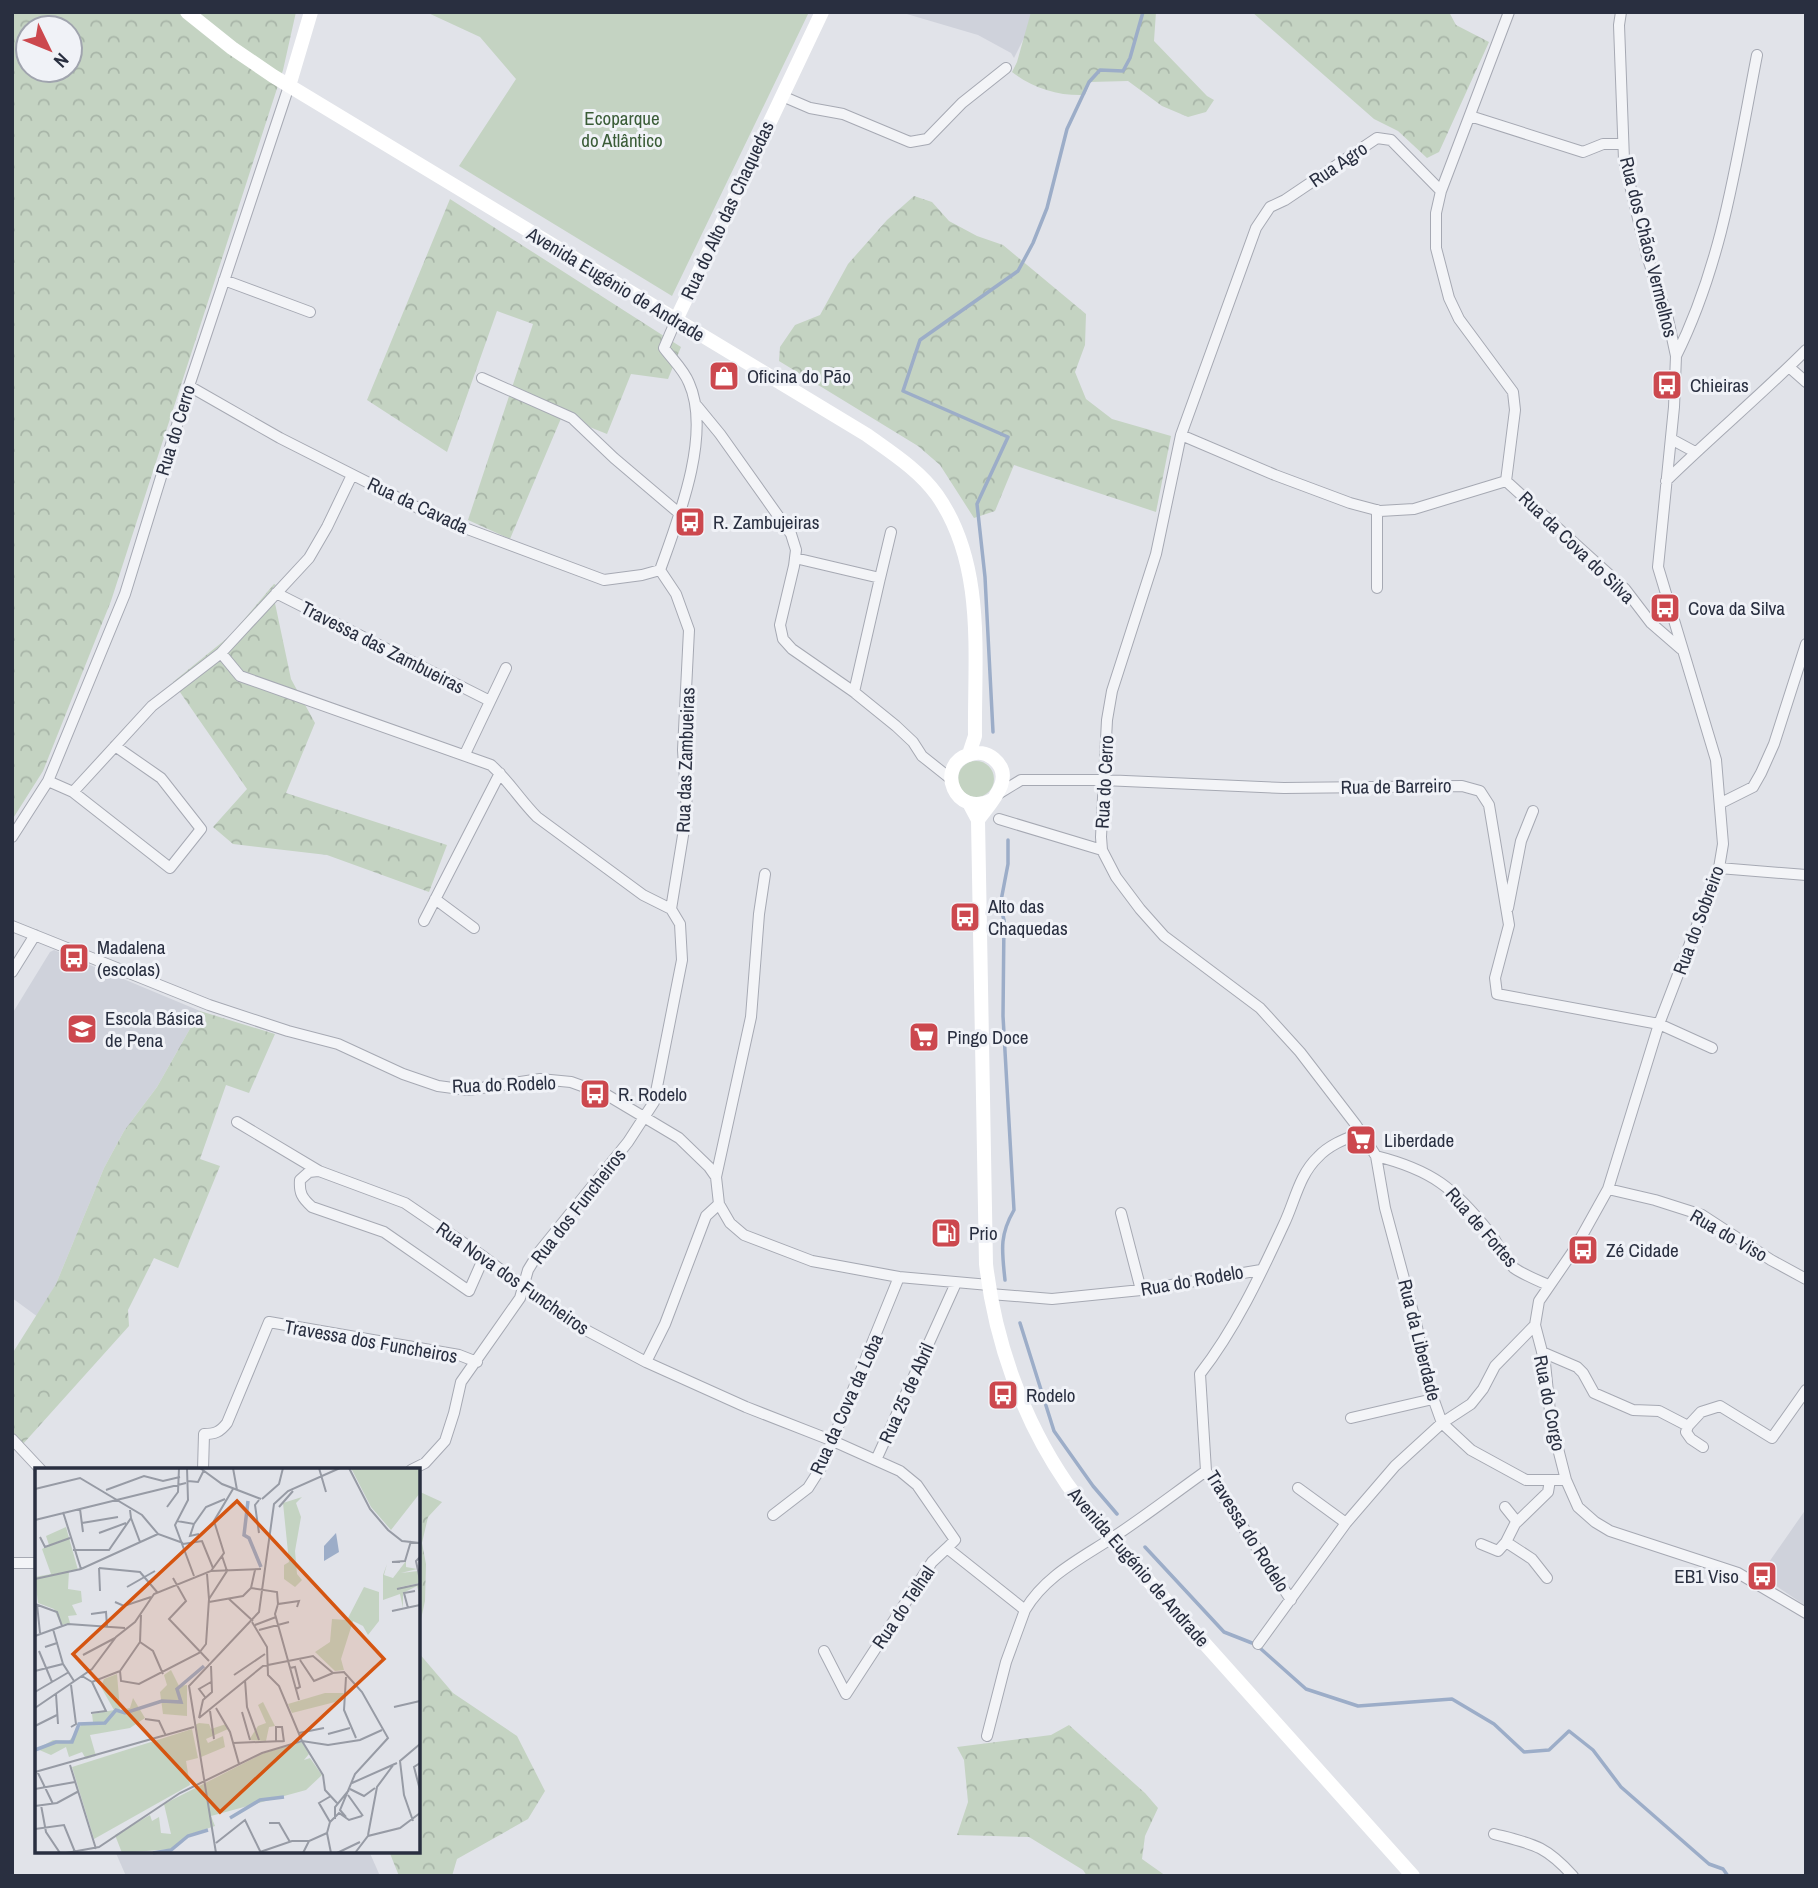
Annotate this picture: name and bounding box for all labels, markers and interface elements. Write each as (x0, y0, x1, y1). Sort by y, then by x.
north arrow (14, 14, 84, 84)
text: N (48, 48, 75, 74)
park label: Ecoparque do Atlântico (581, 105, 663, 153)
street label: Rua do Alto das Chaquedas (674, 116, 780, 303)
street label: Rua Agro (1304, 135, 1372, 193)
street label: Rua dos Chãos Vermelhos (1614, 154, 1684, 340)
street label: Avenida Eugénio de Andrade (521, 220, 710, 348)
shop icon: Oficina do Pão (707, 359, 741, 393)
place label: Oficina do Pão (747, 363, 851, 389)
bus stop icon: Chieiras (1650, 368, 1684, 402)
place label: Chieiras (1690, 372, 1749, 398)
street label: Rua do Cerro (149, 381, 201, 479)
street label: Rua da Cavada (363, 470, 473, 540)
street label: Rua da Cova do Silva (1513, 485, 1641, 609)
bus stop icon: R. Zambujeiras (673, 505, 707, 539)
place label: R. Zambujeiras (713, 509, 820, 535)
bus stop icon: Cova da Silva (1648, 591, 1682, 625)
street label: Travessa das Zambueiras (297, 594, 469, 700)
place label: Cova da Silva (1688, 595, 1785, 621)
street label: Rua das Zambueiras (669, 687, 701, 833)
street label: Rua do Cerro (1089, 735, 1119, 829)
street label: Rua de Barreiro (1340, 772, 1452, 800)
street label: Rua do Sobreiro (1666, 862, 1730, 978)
place label: Alto das Chaquedas (987, 893, 1068, 941)
bus stop icon: Alto das Chaquedas (948, 900, 982, 934)
place label: Madalena (escolas) (97, 934, 166, 982)
bus stop icon: Madalena (escolas) (57, 941, 91, 975)
place label: Escola Básica de Pena (105, 1005, 204, 1053)
school or university icon: Escola Básica de Pena (65, 1012, 99, 1046)
supermarket icon: Pingo Doce (907, 1020, 941, 1054)
place label: Pingo Doce (947, 1024, 1028, 1050)
street label: Rua do Rodelo (452, 1069, 556, 1099)
bus stop icon: R. Rodelo (578, 1077, 612, 1111)
place label: R. Rodelo (618, 1081, 687, 1107)
supermarket icon: Liberdade (1344, 1123, 1378, 1157)
place label: Liberdade (1384, 1127, 1454, 1153)
street label: Rua dos Funcheiros (525, 1143, 632, 1269)
street label: Rua de Fortes (1440, 1182, 1524, 1273)
street label: Rua do Viso (1685, 1202, 1773, 1268)
street label: Rua Nova dos Funcheiros (431, 1215, 595, 1341)
fuel station icon: Prio (929, 1216, 963, 1250)
place label: Prio (969, 1220, 998, 1246)
bus stop icon: Zé Cidade (1566, 1233, 1600, 1267)
place label: Zé Cidade (1606, 1237, 1679, 1263)
street label: Rua do Rodelo (1139, 1258, 1245, 1302)
street label: Rua da Liberdade (1392, 1276, 1448, 1404)
street label: Travessa dos Funcheiros (282, 1313, 460, 1369)
street label: Rua da Cova da Loba (803, 1329, 889, 1479)
street label: Rua 25 de Abril (872, 1339, 940, 1447)
street label: Rua do Corgo (1528, 1353, 1572, 1453)
bus stop icon: Rodelo (986, 1378, 1020, 1412)
place label: Rodelo (1026, 1382, 1075, 1408)
street label: Travessa do Rodelo (1200, 1465, 1296, 1597)
inset map (35, 1468, 420, 1853)
street label: Avenida Eugénio de Andrade (1062, 1481, 1216, 1652)
bus stop icon: EB1 Viso (1745, 1559, 1779, 1593)
street label: Rua do Telhal (866, 1560, 940, 1654)
place label: EB1 Viso (1674, 1563, 1739, 1589)

